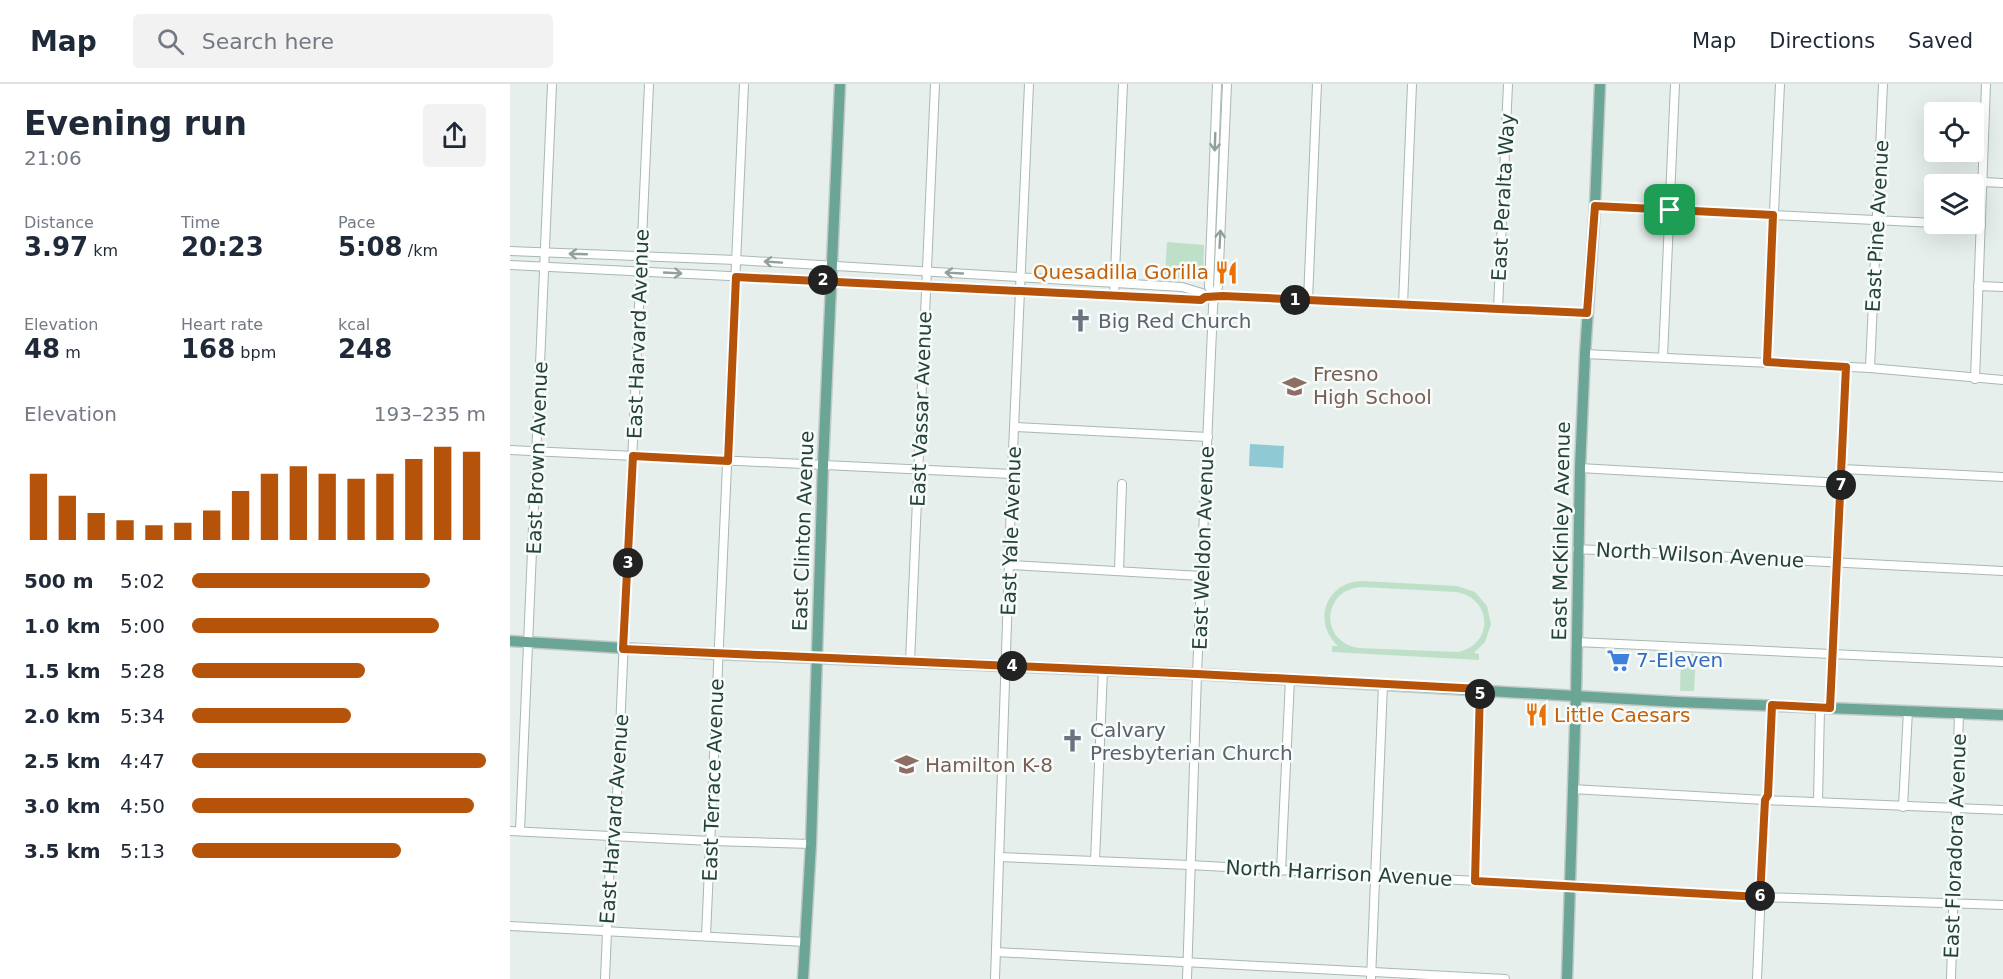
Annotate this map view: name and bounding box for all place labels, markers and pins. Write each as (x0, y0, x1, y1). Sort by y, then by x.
pin (1644, 184, 1695, 235)
restaurant icon: Quesadilla Gorilla (1214, 259, 1240, 285)
place label: Quesadilla Gorilla (1033, 260, 1209, 284)
pin: 2 (808, 265, 838, 295)
pin: 1 (1280, 285, 1310, 315)
church icon: Big Red Church (1067, 308, 1093, 334)
place label: Big Red Church (1098, 309, 1251, 333)
place label: Fresno High School (1313, 362, 1432, 409)
school or university icon: Fresno High School (1282, 373, 1308, 399)
pin: 7 (1826, 470, 1856, 500)
pin: 3 (613, 548, 643, 578)
supermarket icon: 7-Eleven (1605, 647, 1631, 673)
place label: 7-Eleven (1636, 648, 1723, 672)
pin: 4 (997, 651, 1027, 681)
pin: 5 (1465, 679, 1495, 709)
restaurant icon: Little Caesars (1523, 702, 1549, 728)
place label: Little Caesars (1554, 703, 1690, 727)
place label: Calvary Presbyterian Church (1090, 718, 1293, 765)
church icon: Calvary Presbyterian Church (1059, 728, 1085, 754)
school or university icon: Hamilton K-8 (894, 752, 920, 778)
place label: Hamilton K-8 (925, 753, 1053, 777)
pin: 6 (1745, 881, 1775, 911)

